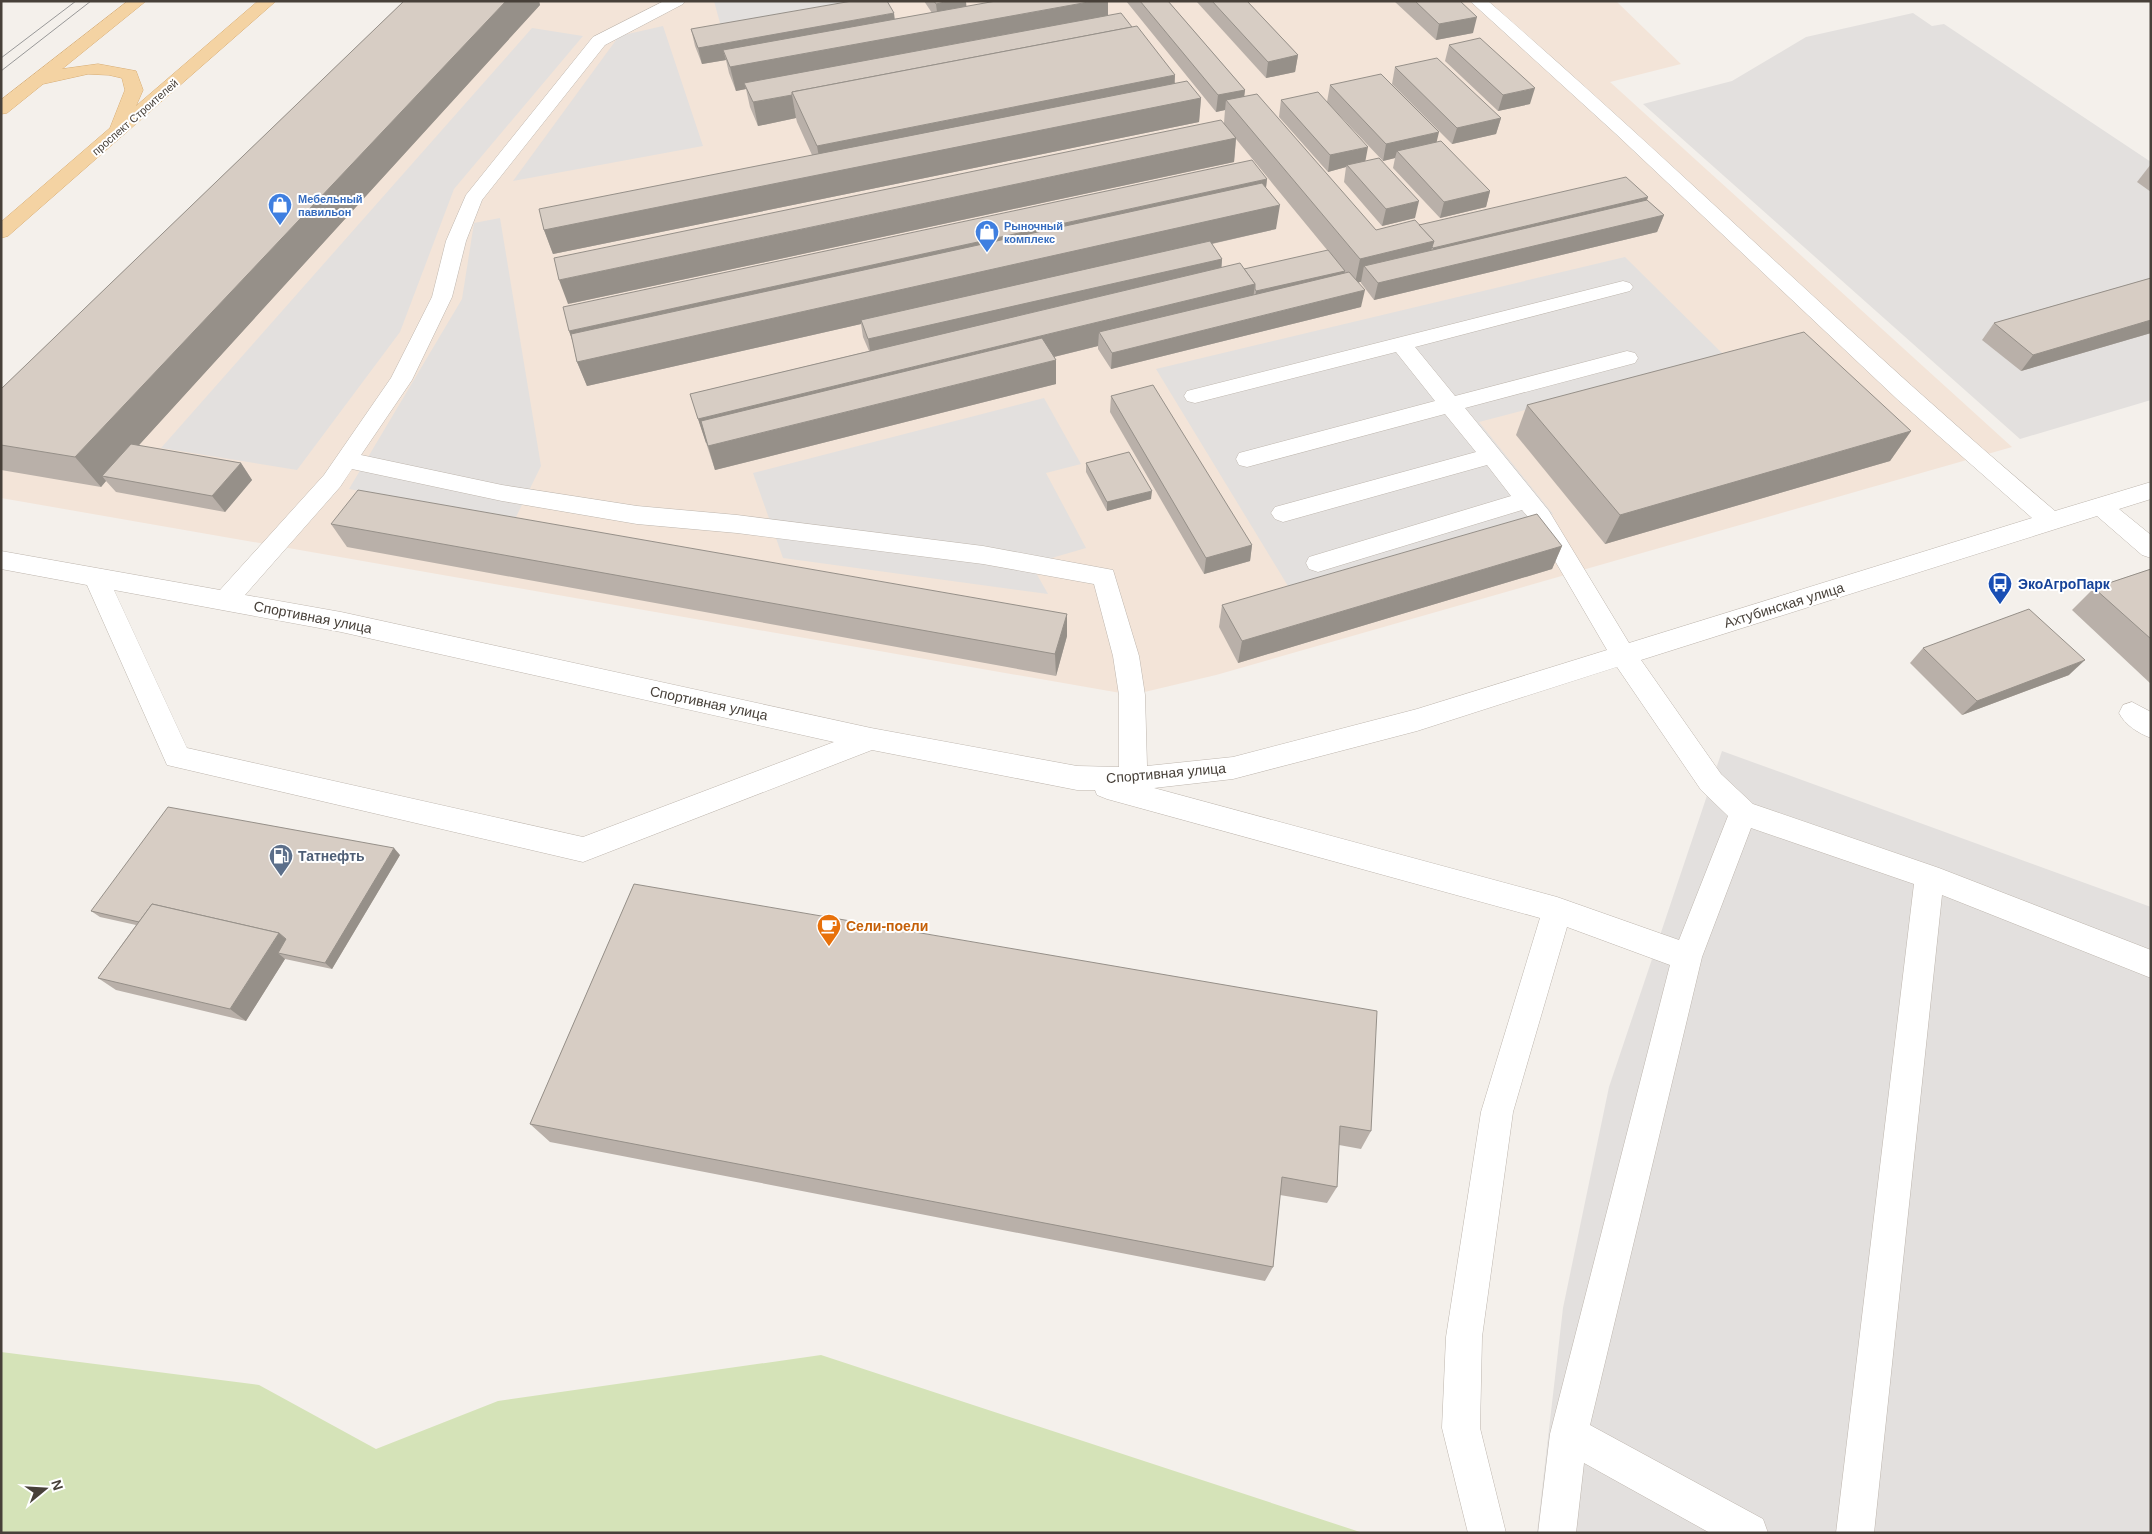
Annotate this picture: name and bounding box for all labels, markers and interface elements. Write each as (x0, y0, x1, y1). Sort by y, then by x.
street label: проспект Строителей (90, 77, 180, 157)
shop icon: Мебельный павильон (267, 192, 293, 226)
place label: Мебельный павильон (298, 193, 363, 218)
shop icon: Рыночный комплекс (974, 219, 1000, 253)
place label: Рыночный комплекс (1004, 220, 1063, 245)
bus stop icon: ЭкоАгроПарк (1987, 571, 2013, 605)
place label: ЭкоАгроПарк (2018, 576, 2111, 592)
street label: Ахтубинская улица (1722, 579, 1846, 631)
street label: Спортивная улица (253, 598, 374, 636)
street label: Спортивная улица (649, 683, 770, 723)
street label: Спортивная улица (1105, 760, 1227, 786)
fuel station icon: Татнефть (268, 843, 294, 877)
place label: Татнефть (298, 848, 365, 864)
cafe icon: Сели-поели (816, 913, 842, 947)
place label: Сели-поели (846, 918, 928, 934)
north arrow (20, 1464, 70, 1514)
text: N (48, 1478, 67, 1492)

